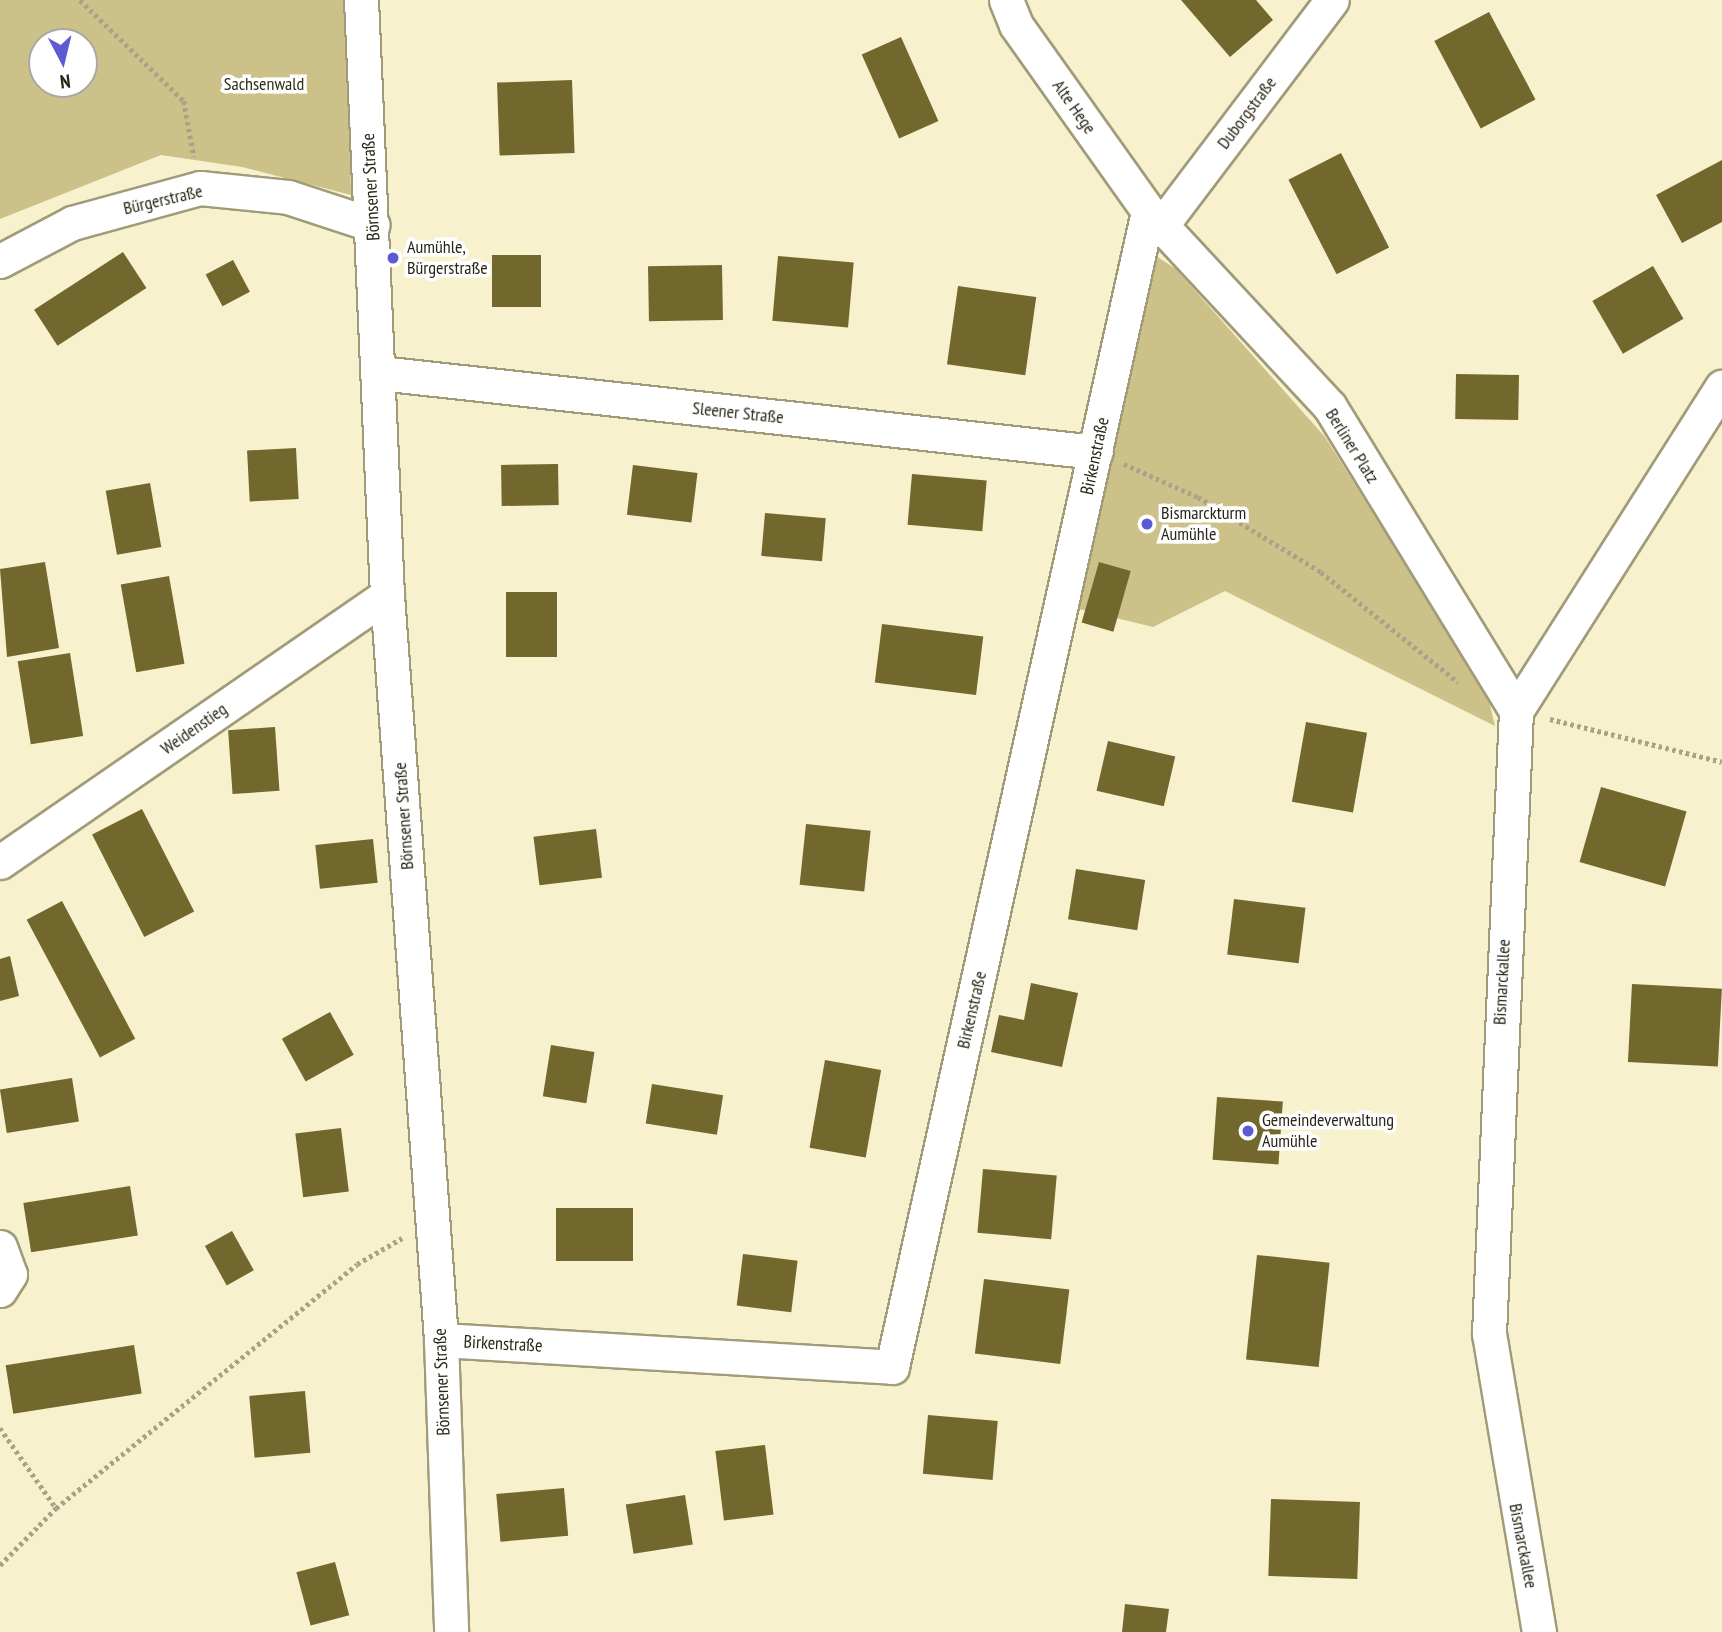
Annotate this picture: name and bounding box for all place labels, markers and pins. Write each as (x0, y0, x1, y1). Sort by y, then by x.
place label: Aumühle, Bürgerstraße (407, 237, 488, 280)
marker: Aumühle, Bürgerstraße (385, 250, 401, 266)
place label: Bismarckturm Aumühle (1161, 503, 1246, 546)
marker: Bismarckturm Aumühle (1139, 516, 1155, 532)
place label: Gemeindeverwaltung Aumühle (1262, 1110, 1394, 1152)
marker: Gemeindeverwaltung Aumühle (1240, 1123, 1256, 1139)

